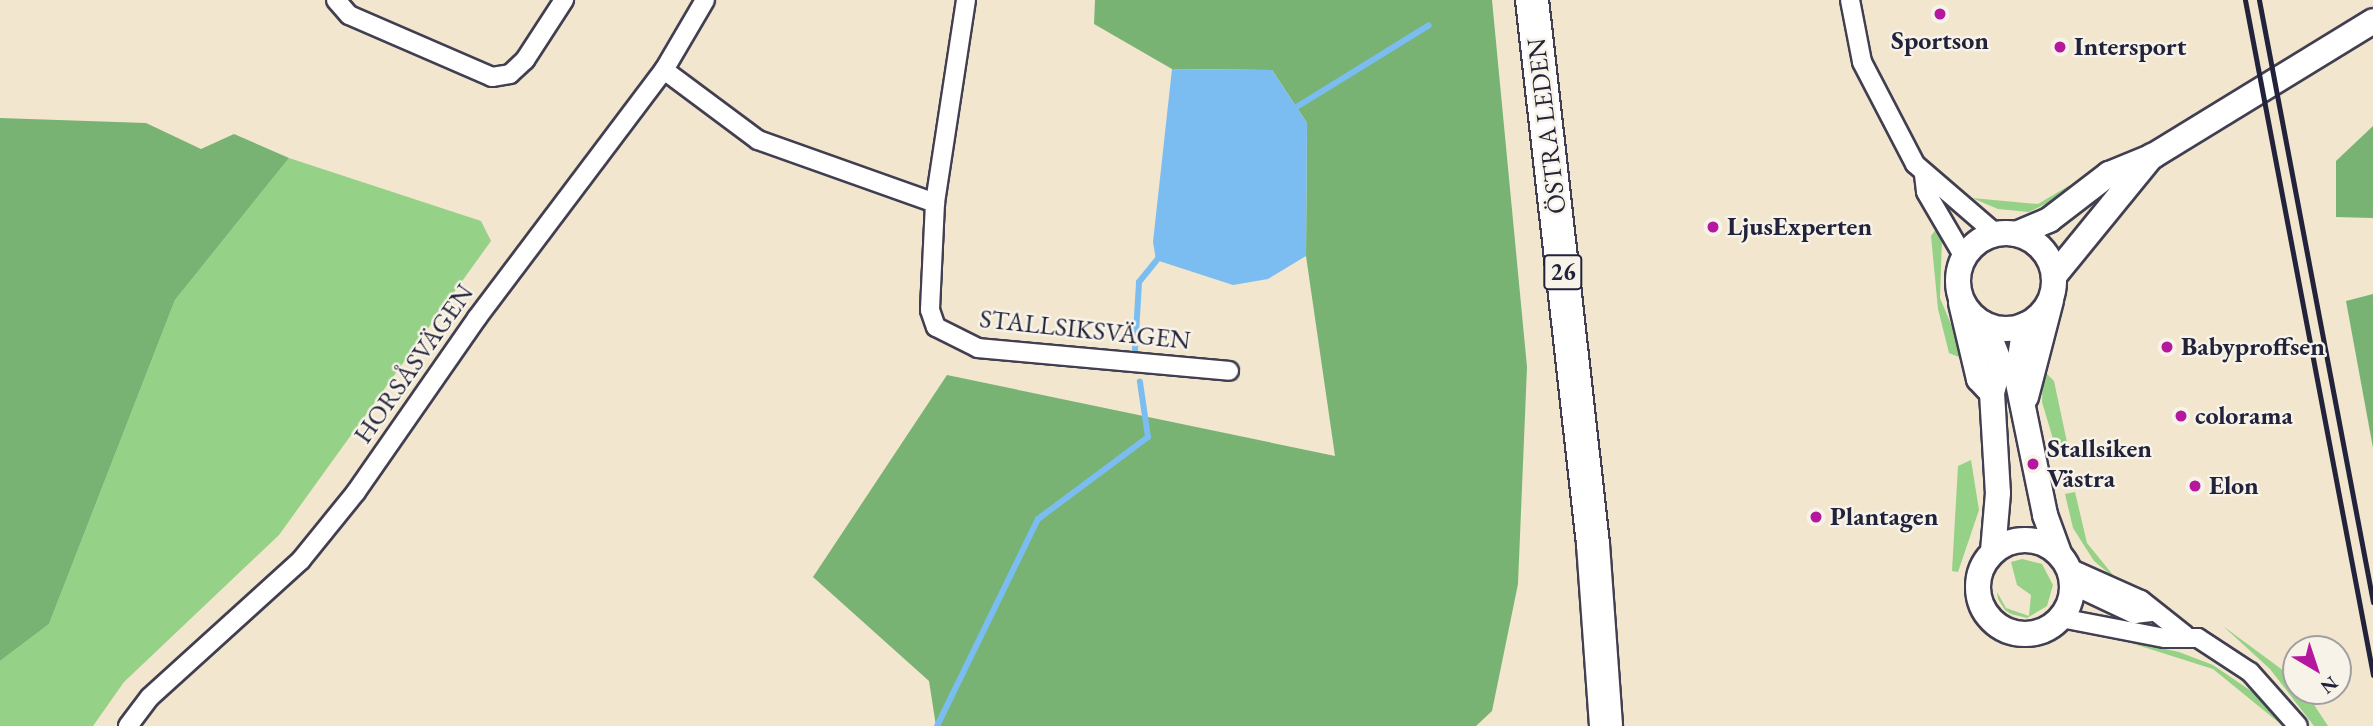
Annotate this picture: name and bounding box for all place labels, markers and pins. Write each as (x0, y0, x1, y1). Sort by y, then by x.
marker: Sportson (1932, 6, 1948, 22)
place label: Sportson (1891, 25, 1989, 57)
place label: Intersport (2074, 31, 2186, 63)
marker: Intersport (2052, 39, 2068, 55)
place label: LjusExperten (1727, 211, 1872, 243)
marker: LjusExperten (1705, 219, 1721, 235)
place label: Babyproffsen (2181, 331, 2325, 363)
marker: Babyproffsen (2159, 339, 2175, 355)
place label: colorama (2195, 400, 2293, 432)
marker: colorama (2173, 408, 2189, 424)
place label: Stallsiken Västra (2047, 433, 2152, 494)
marker: Stallsiken Västra (2025, 456, 2041, 472)
place label: Elon (2209, 470, 2259, 502)
marker: Elon (2187, 478, 2203, 494)
place label: Plantagen (1830, 501, 1938, 533)
marker: Plantagen (1808, 509, 1824, 525)

